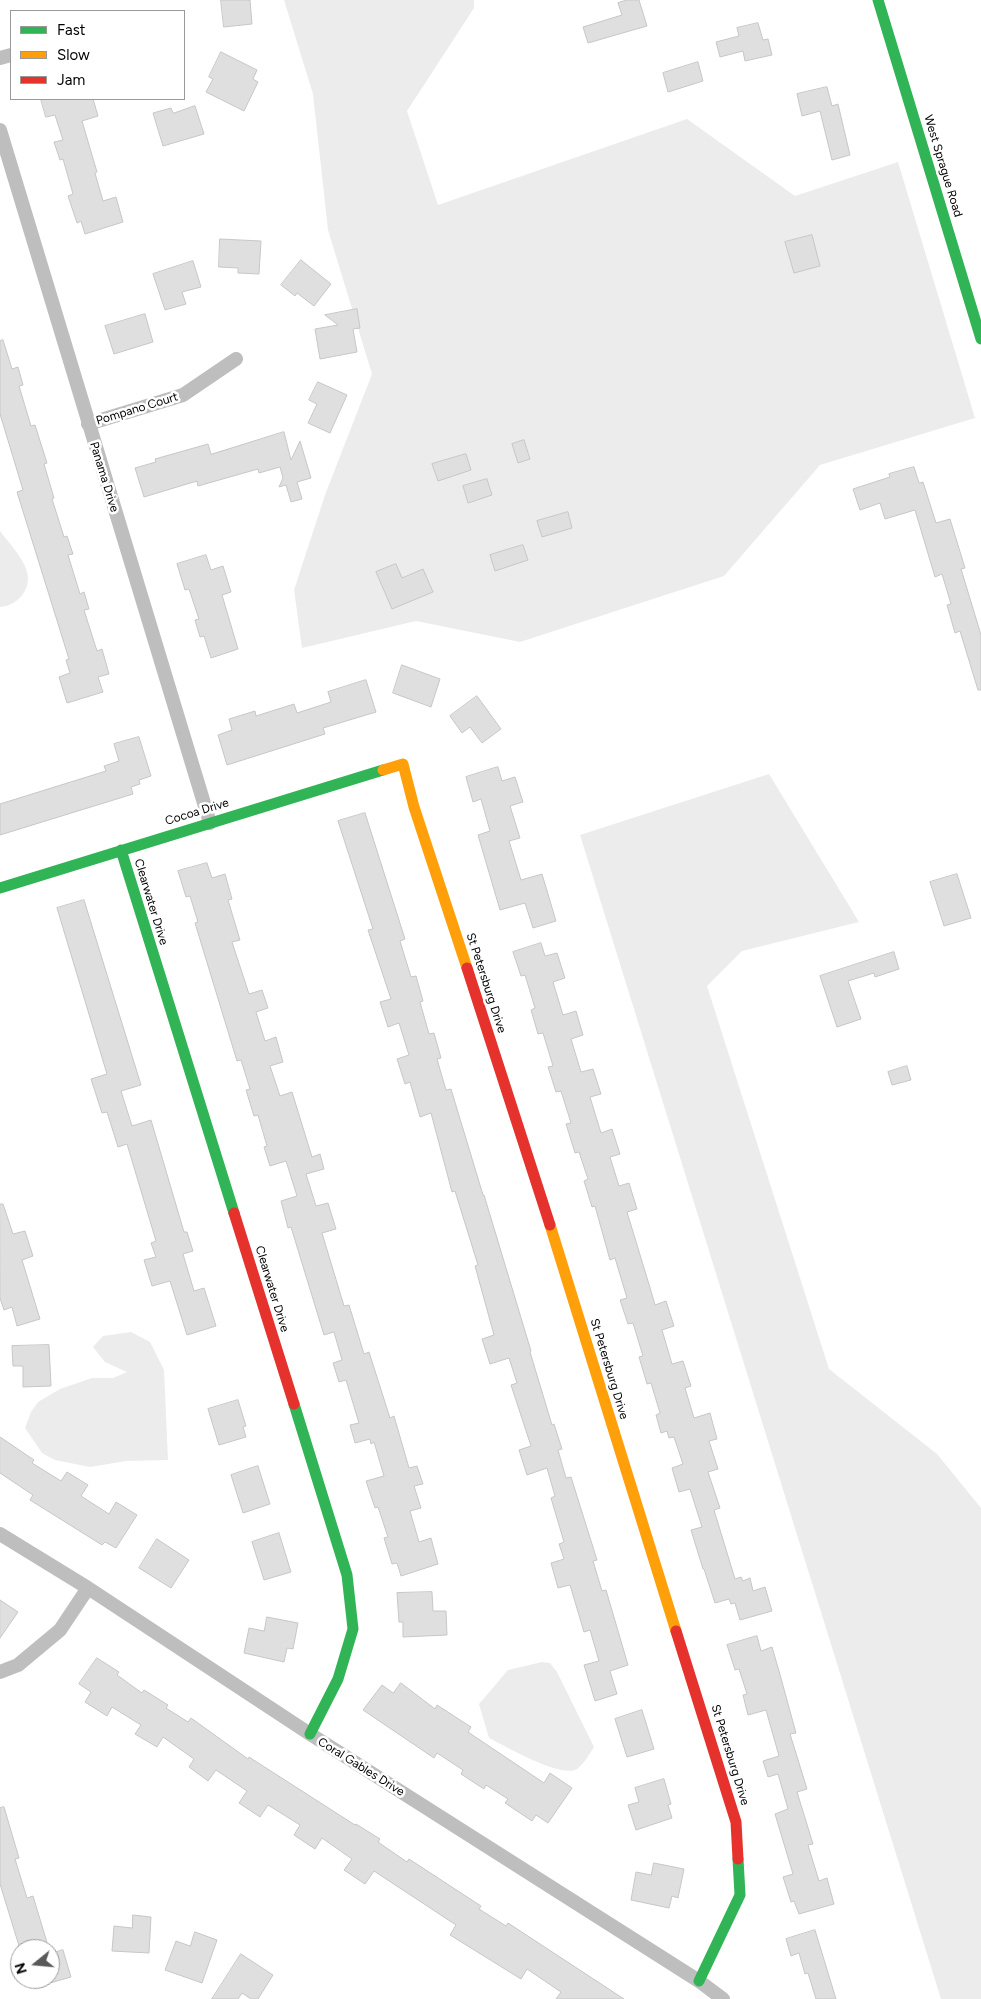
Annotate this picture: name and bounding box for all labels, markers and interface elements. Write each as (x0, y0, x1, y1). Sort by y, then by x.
legend (10, 10, 185, 100)
text: Fast (57, 21, 85, 39)
text: Slow (57, 46, 90, 64)
text: Jam (57, 71, 85, 89)
street label: West Sprague Road (921, 113, 965, 219)
street label: Pompano Court (94, 390, 180, 428)
street label: Panama Drive (86, 440, 122, 514)
street label: Cocoa Drive (163, 795, 231, 829)
street label: Clearwater Drive (131, 857, 171, 947)
street label: St Petersburg Drive (463, 931, 509, 1035)
street label: Clearwater Drive (252, 1244, 292, 1334)
street label: St Petersburg Drive (587, 1317, 631, 1421)
street label: St Petersburg Drive (708, 1703, 752, 1807)
street label: Coral Gables Drive (315, 1735, 407, 1799)
north arrow (10, 1939, 60, 1989)
text: N (11, 1961, 31, 1976)

